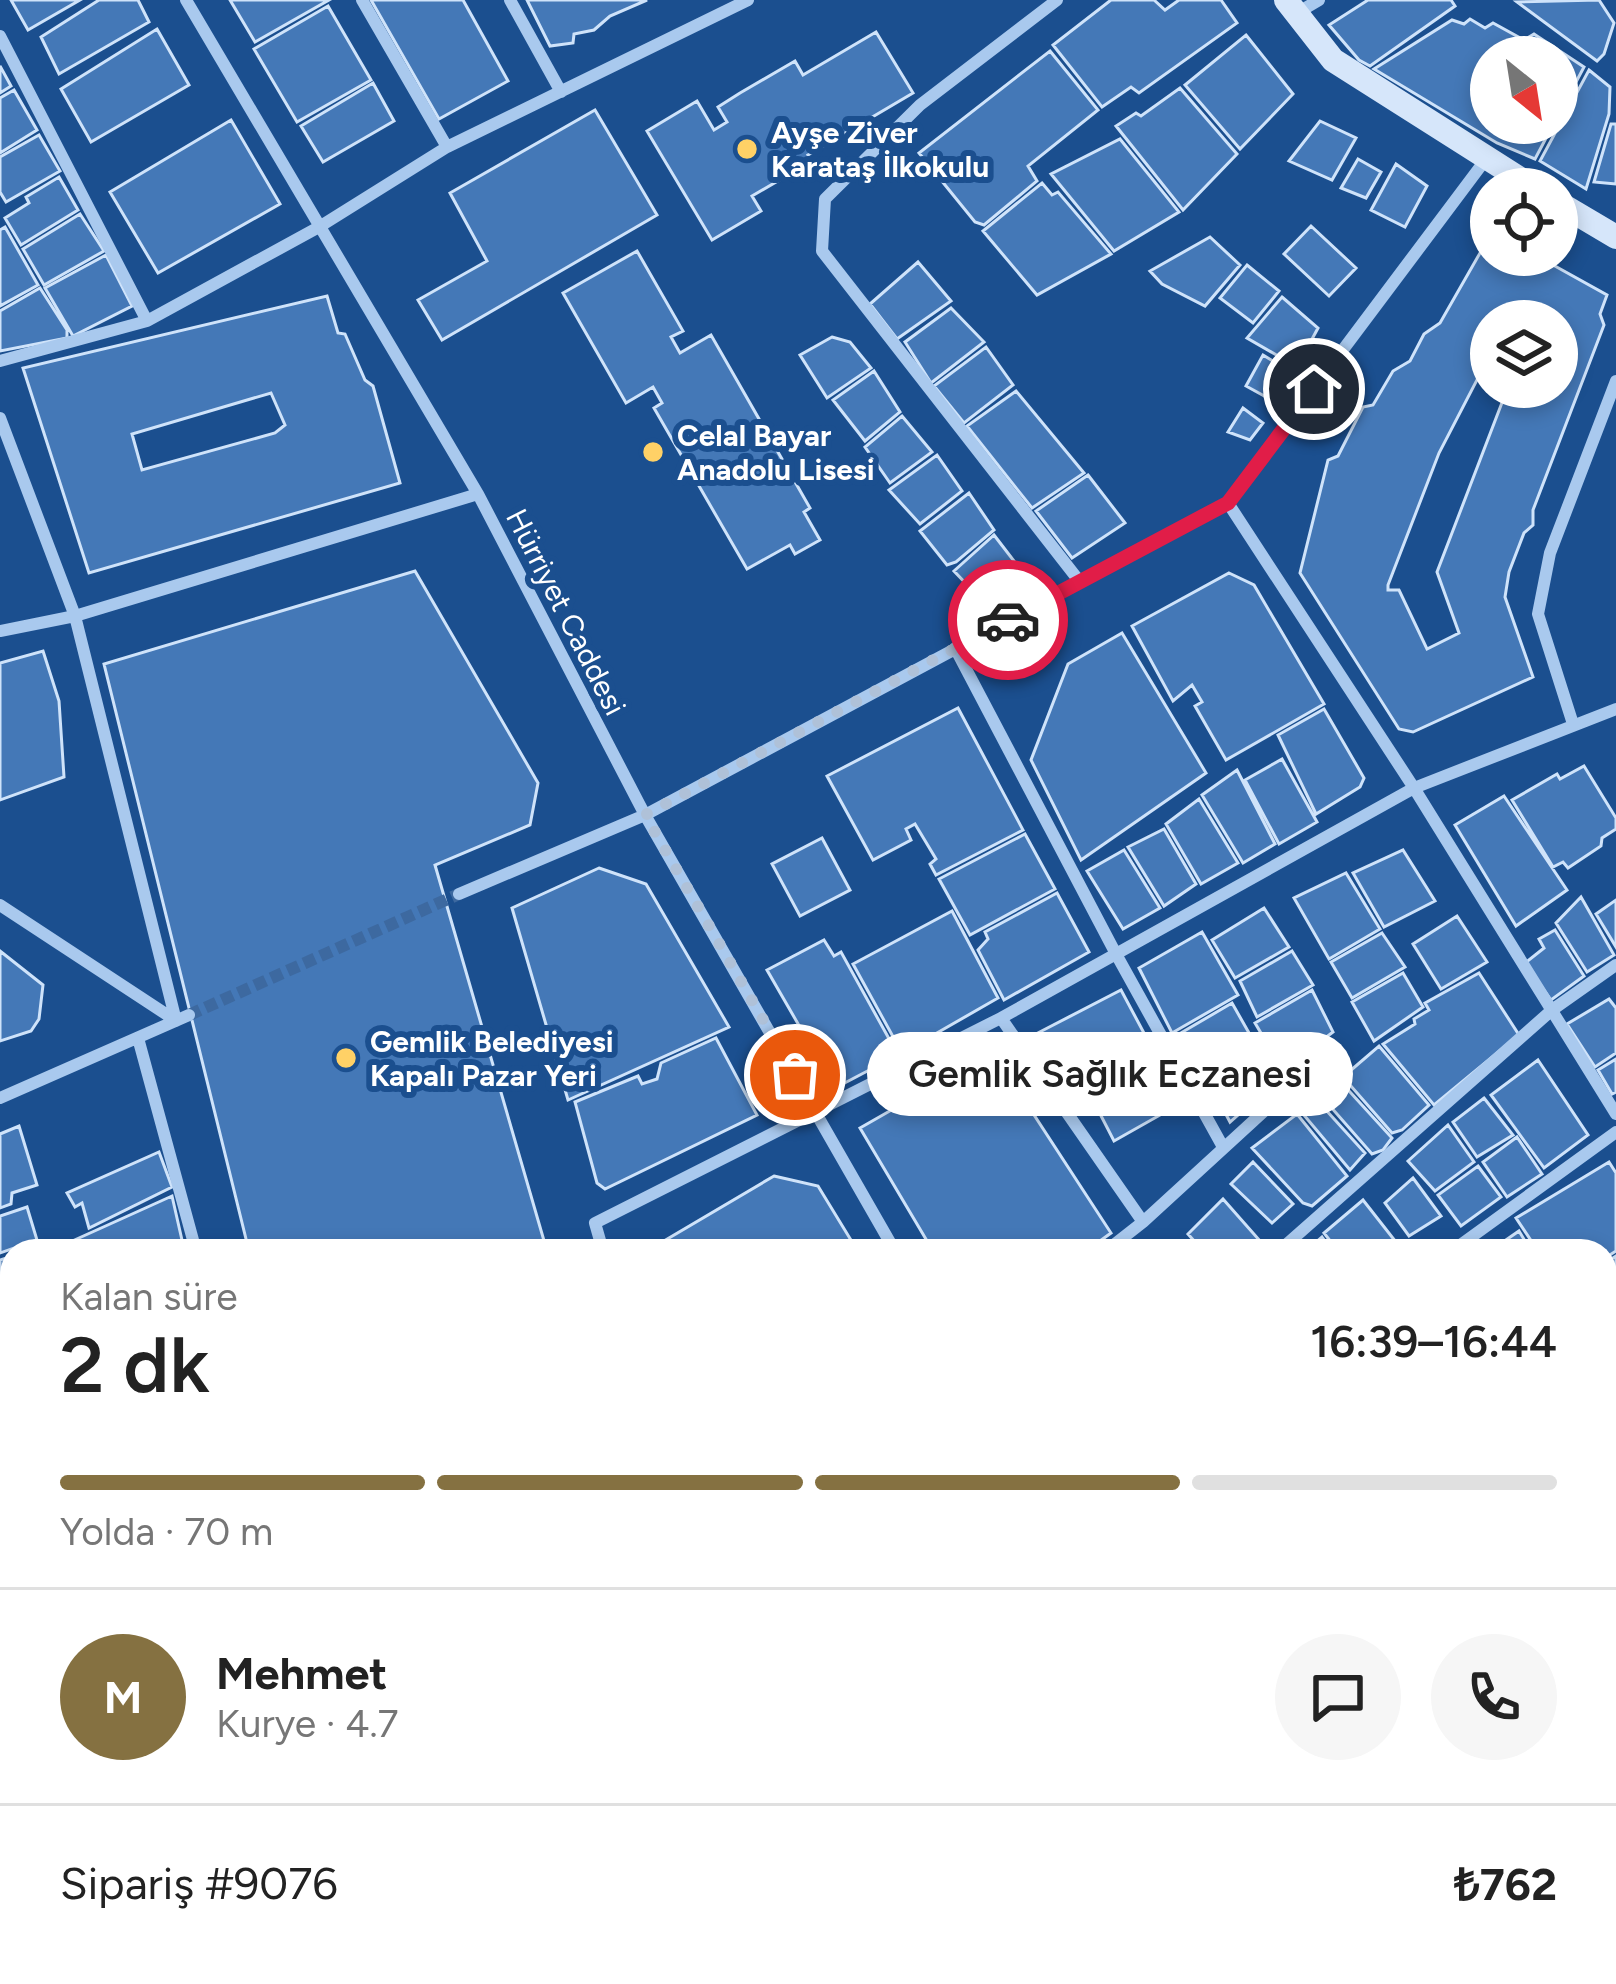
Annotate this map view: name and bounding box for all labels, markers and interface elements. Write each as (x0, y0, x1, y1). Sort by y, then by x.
north arrow (1470, 36, 1578, 144)
map controls (1470, 36, 1578, 408)
place label: Ayşe Ziver Karataş İlkokulu (771, 114, 989, 185)
marker: Ayşe Ziver Karataş İlkokulu (734, 136, 760, 162)
button: locate (1470, 168, 1578, 276)
button: layers (1470, 300, 1578, 408)
pin (1263, 338, 1365, 440)
icon: home (1281, 356, 1347, 422)
place label: Celal Bayar Anadolu Lisesi (677, 417, 875, 488)
marker: Celal Bayar Anadolu Lisesi (640, 439, 666, 465)
street label: Hürriyet Caddesi (498, 503, 634, 721)
courier (948, 560, 1068, 680)
icon: car (975, 587, 1041, 653)
place label: Gemlik Belediyesi Kapalı Pazar Yeri (370, 1023, 614, 1094)
pin (744, 1024, 846, 1126)
callout: Gemlik Sağlık Eczanesi (867, 1033, 1353, 1117)
icon: bag (762, 1042, 828, 1108)
marker: Gemlik Belediyesi Kapalı Pazar Yeri (333, 1045, 359, 1071)
text: Gemlik Sağlık Eczanesi (908, 1050, 1312, 1097)
text: Kalan süre (60, 1273, 238, 1320)
text: 16:39–16:44 (1310, 1314, 1557, 1368)
text: 2 dk (60, 1318, 210, 1412)
text: Yolda · 70 m (60, 1508, 273, 1555)
button: chat (1275, 1634, 1401, 1760)
button: phone (1431, 1634, 1557, 1760)
text: Mehmet (216, 1646, 387, 1700)
text: M (104, 1670, 142, 1724)
text: Kurye · 4.7 (216, 1700, 398, 1747)
text: Sipariş #9076 (60, 1856, 338, 1910)
text: ₺762 (1454, 1857, 1557, 1911)

